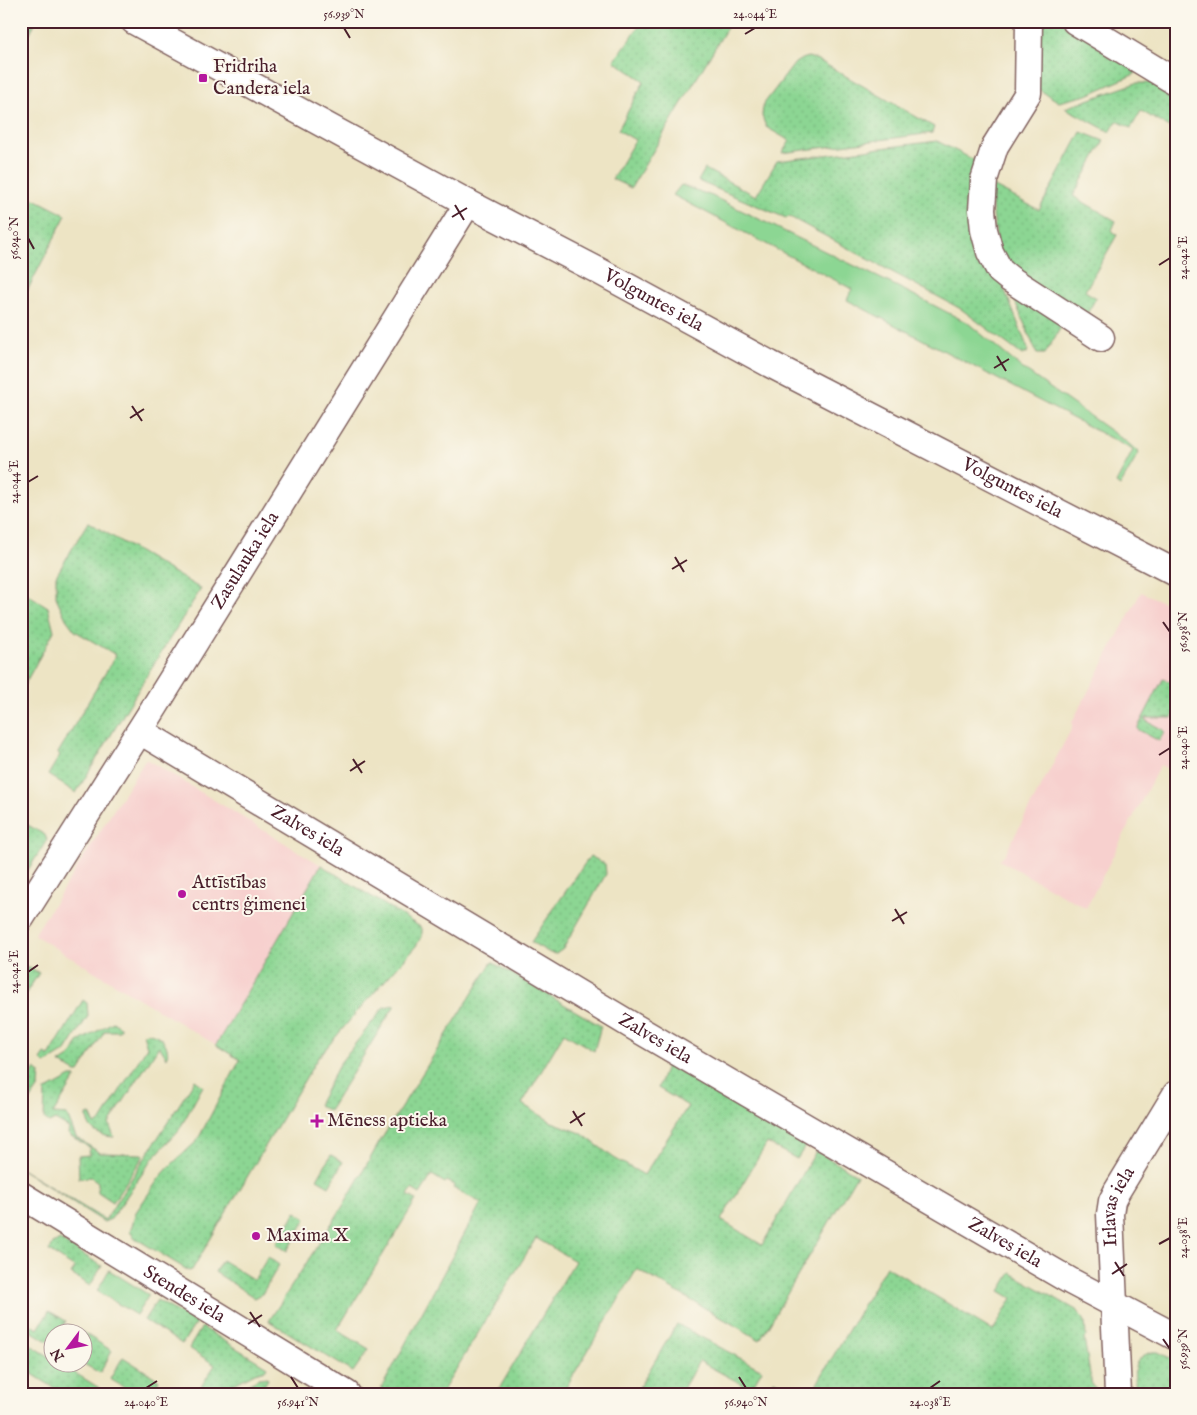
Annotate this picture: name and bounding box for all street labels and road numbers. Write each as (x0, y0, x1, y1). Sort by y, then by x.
street label: Volguntes iela (598, 263, 708, 338)
street label: Volguntes iela (957, 452, 1067, 525)
street label: Zasulauka iela (206, 507, 286, 614)
street label: Zalves iela (266, 800, 349, 863)
street label: Zalves iela (614, 1008, 697, 1070)
street label: Irlavas iela (1098, 1162, 1141, 1247)
street label: Zalves iela (964, 1212, 1047, 1274)
street label: Stendes iela (138, 1260, 230, 1329)

